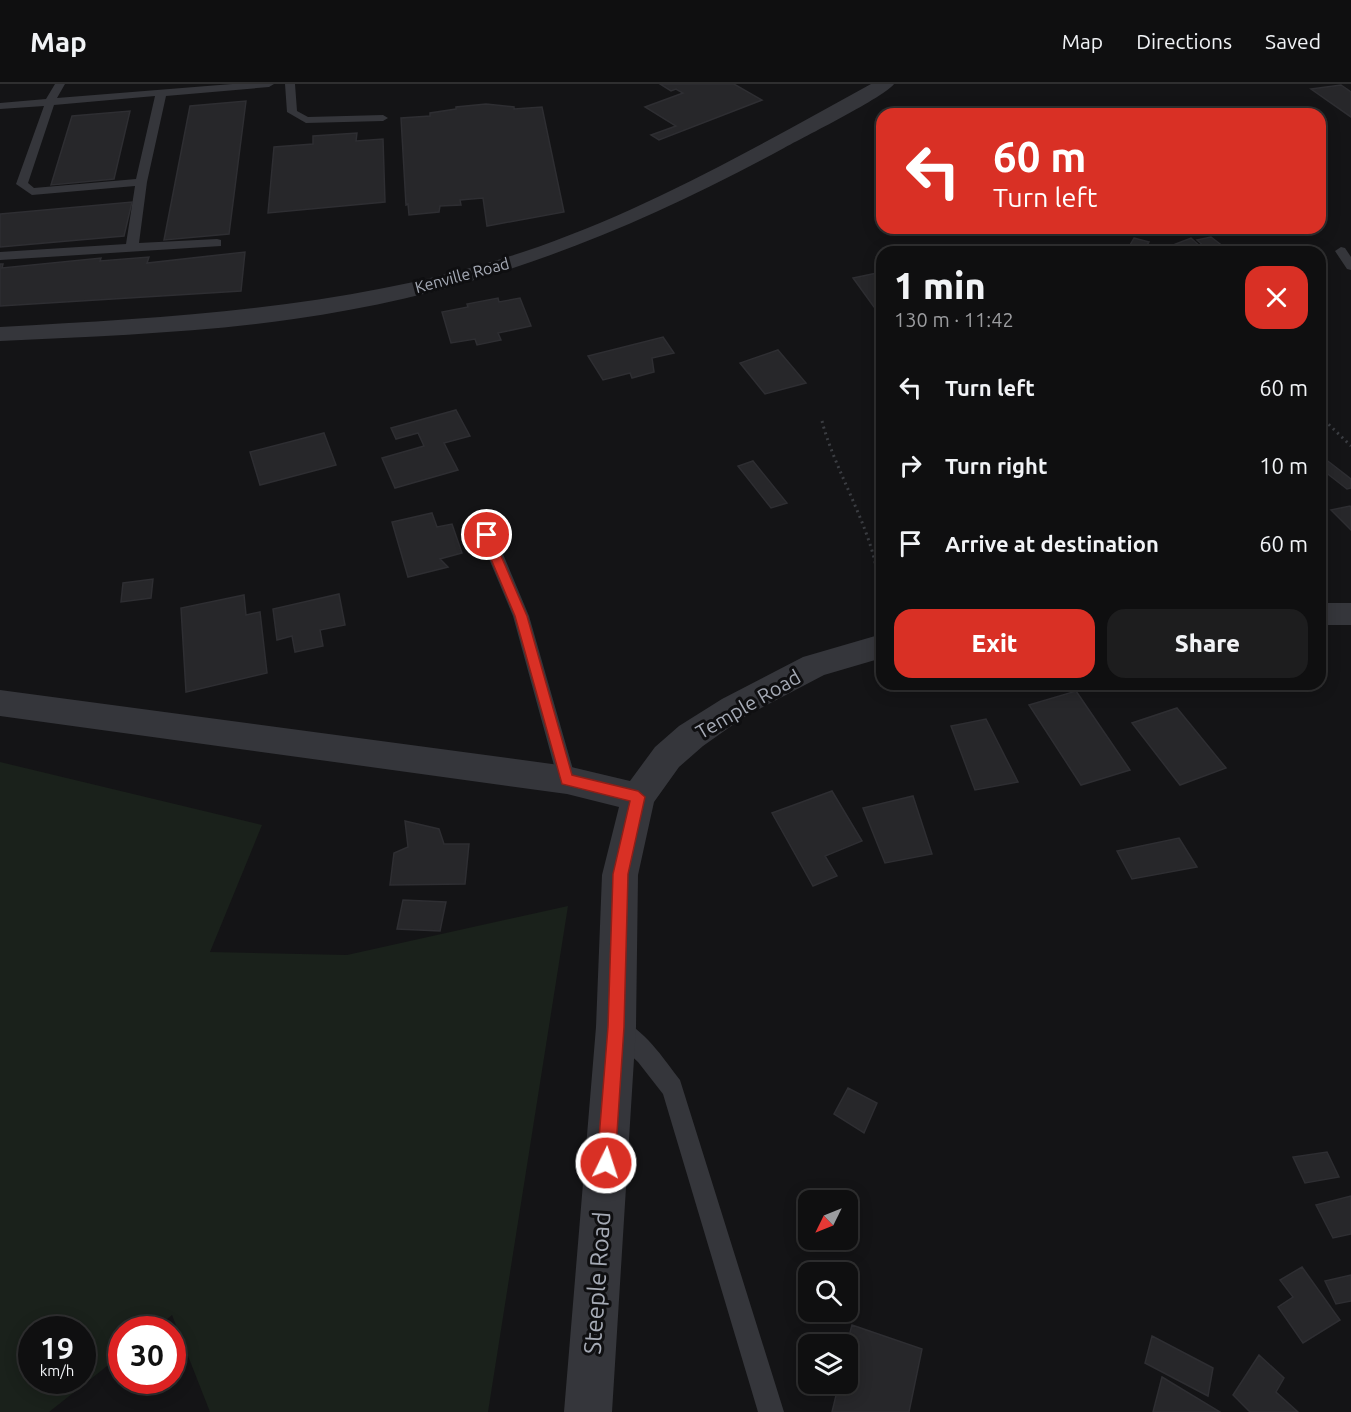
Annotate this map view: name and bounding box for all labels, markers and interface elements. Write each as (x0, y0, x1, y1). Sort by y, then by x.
text: Map (30, 26, 87, 57)
text: Map (1062, 29, 1103, 53)
text: Directions (1136, 29, 1232, 53)
text: Saved (1265, 29, 1321, 53)
icon: left (894, 132, 972, 210)
text: 60 m (993, 133, 1087, 180)
text: Turn left (993, 182, 1097, 212)
street label: Kenville Road (413, 254, 511, 296)
text: 1 min (894, 265, 986, 306)
button: close (1245, 266, 1308, 329)
text: 130 m · 11:42 (894, 308, 1014, 331)
icon: left (894, 371, 927, 404)
text: Turn left (945, 375, 1035, 400)
text: 60 m (1259, 375, 1308, 400)
icon: right (894, 449, 927, 482)
text: Turn right (945, 453, 1047, 478)
text: 10 m (1259, 453, 1308, 478)
pin (461, 509, 512, 560)
icon: arrive (470, 518, 503, 551)
icon: arrive (894, 527, 927, 560)
text: Arrive at destination (945, 531, 1159, 556)
text: 60 m (1259, 531, 1308, 556)
button: Exit (894, 609, 1095, 678)
button: Share (1107, 609, 1308, 678)
street label: Temple Road (692, 665, 804, 743)
position arrow (574, 1131, 638, 1195)
north arrow (798, 1190, 858, 1250)
map controls (798, 1190, 858, 1394)
street label: Steeple Road (579, 1211, 615, 1355)
button: search (798, 1262, 858, 1322)
speed limit sign: 30 (108, 1316, 186, 1394)
text: 19 (40, 1331, 74, 1365)
button: layers (798, 1334, 858, 1394)
text: km/h (40, 1362, 74, 1379)

